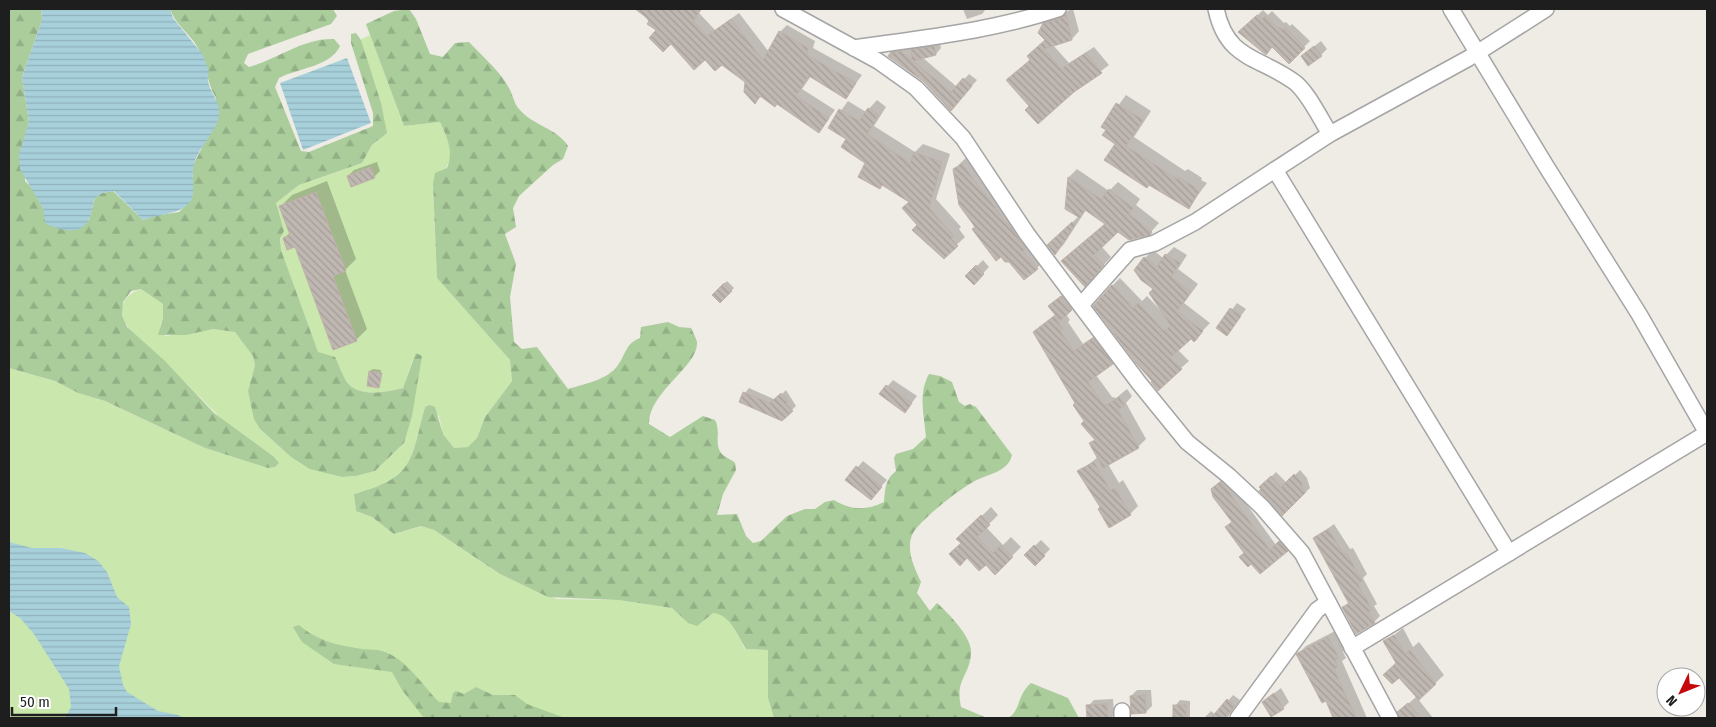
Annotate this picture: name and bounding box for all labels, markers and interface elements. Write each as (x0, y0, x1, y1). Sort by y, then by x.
north arrow (1656, 667, 1706, 717)
scale bar (12, 684, 116, 716)
text: N (1663, 692, 1681, 709)
text: 50 m (20, 693, 50, 711)

